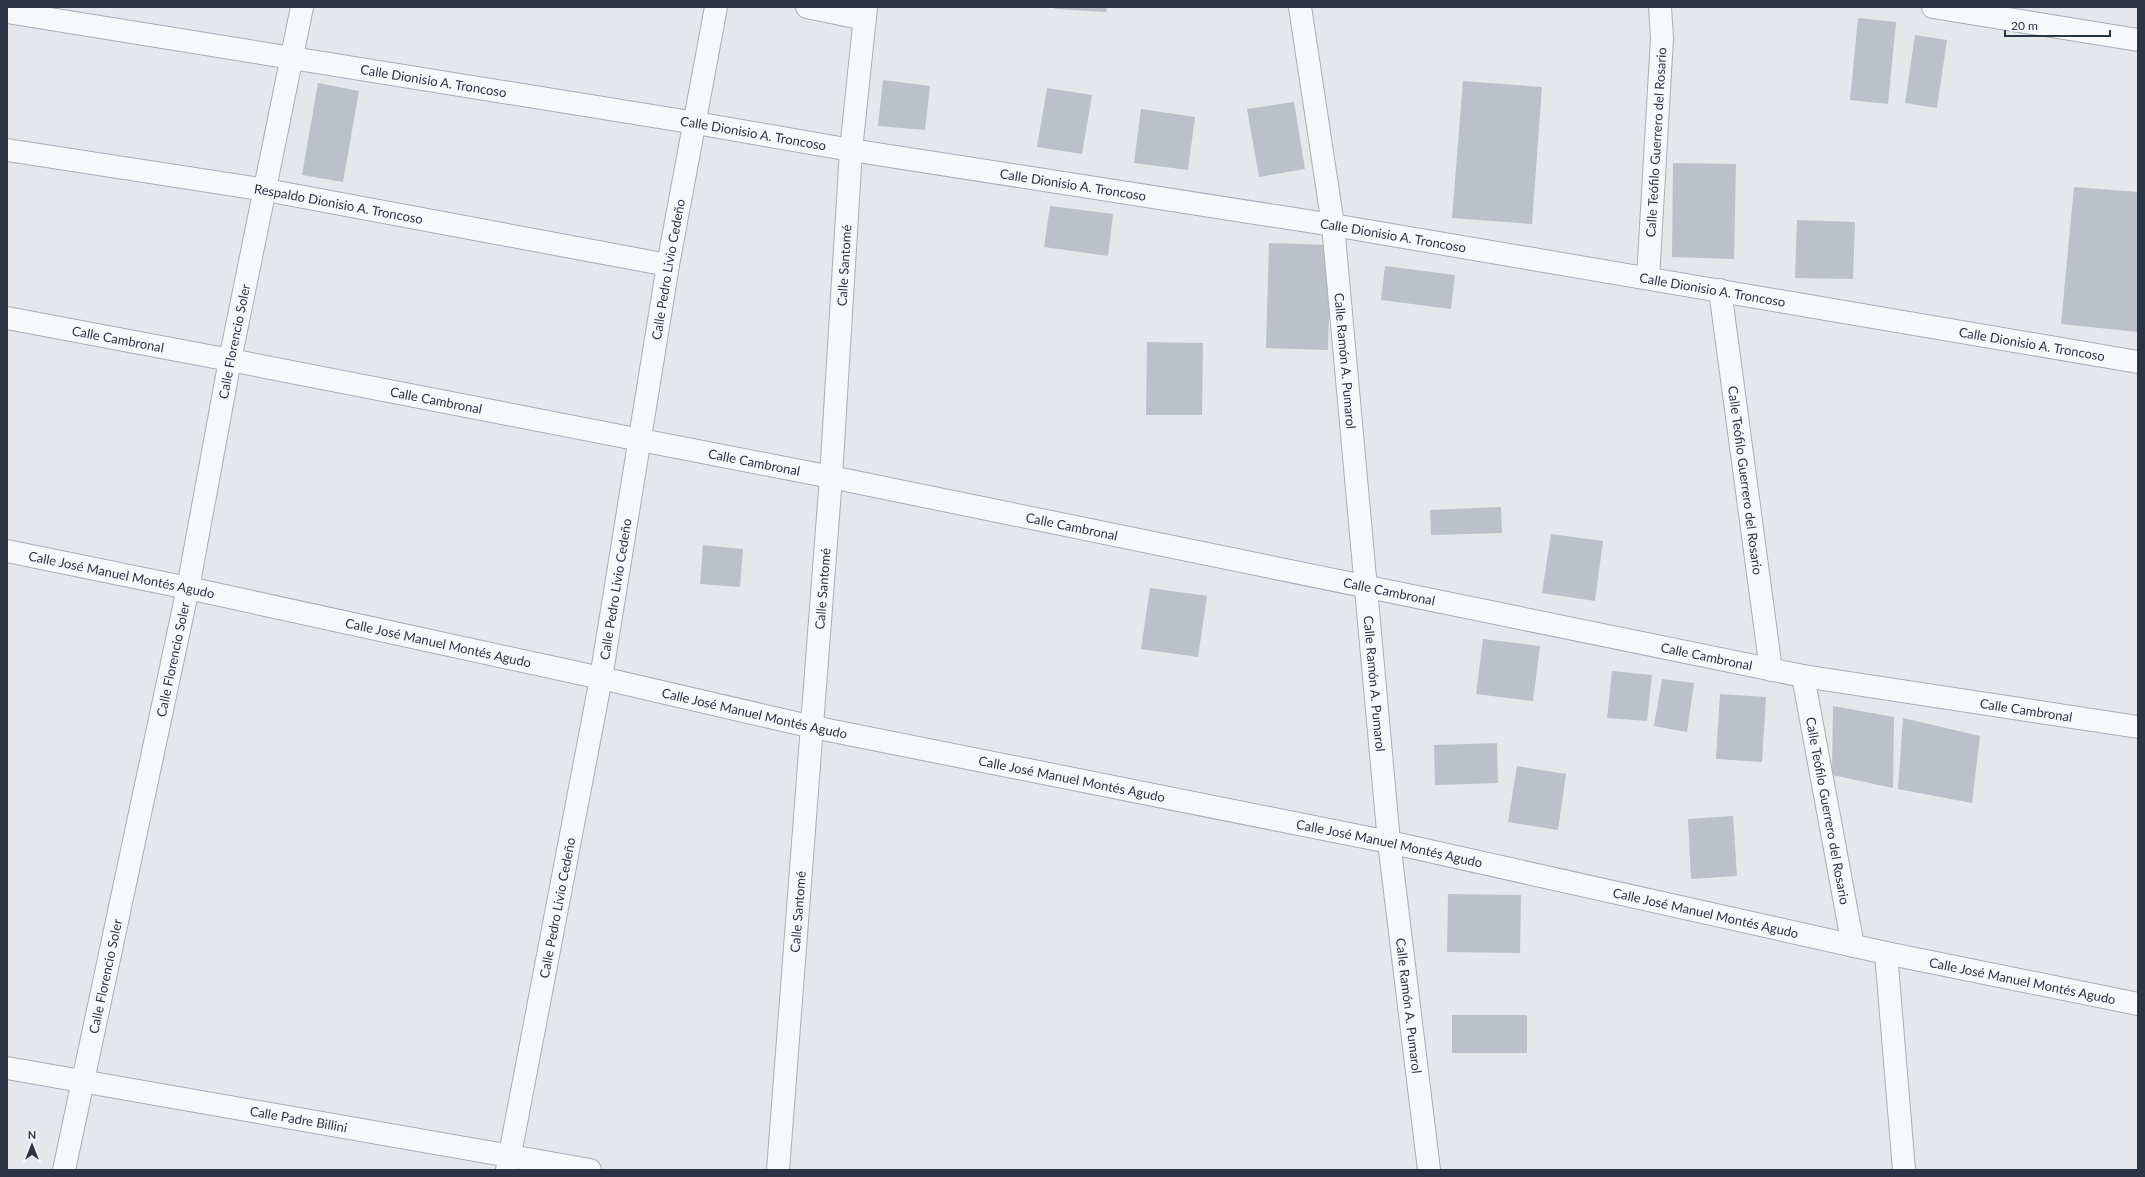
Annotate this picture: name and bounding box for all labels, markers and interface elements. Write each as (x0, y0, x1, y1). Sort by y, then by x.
scale bar (2005, 12, 2110, 38)
text: 20 m (2011, 18, 2038, 33)
street label: Calle Teófilo Guerrero del Rosario (1642, 47, 1669, 238)
street label: Calle Dionisio A. Troncoso (359, 61, 508, 100)
street label: Calle Dionisio A. Troncoso (679, 113, 827, 154)
street label: Calle Dionisio A. Troncoso (999, 165, 1147, 204)
street label: Respaldo Dionisio A. Troncoso (253, 180, 424, 227)
street label: Calle Pedro Livio Cedeño (648, 198, 688, 341)
street label: Calle Dionisio A. Troncoso (1319, 215, 1467, 256)
street label: Calle Santomé (833, 224, 854, 307)
street label: Calle Dionisio A. Troncoso (1638, 269, 1787, 310)
street label: Calle Florencio Soler (215, 282, 253, 400)
street label: Calle Ramón A. Pumarol (1331, 292, 1359, 430)
street label: Calle Cambronal (71, 322, 165, 355)
street label: Calle Dionisio A. Troncoso (1958, 324, 2106, 364)
street label: Calle Cambronal (389, 383, 484, 417)
street label: Calle Teófilo Guerrero del Rosario (1725, 385, 1766, 576)
street label: Calle Cambronal (707, 445, 802, 479)
street label: Calle Cambronal (1024, 509, 1119, 543)
street label: Calle Pedro Livio Cedeño (596, 517, 635, 661)
street label: Calle Santomé (811, 547, 834, 630)
street label: Calle José Manuel Montés Agudo (27, 548, 216, 602)
street label: Calle Cambronal (1342, 574, 1437, 608)
street label: Calle Florencio Soler (153, 600, 193, 718)
street label: Calle José Manuel Montés Agudo (344, 615, 533, 671)
street label: Calle Ramón A. Pumarol (1360, 615, 1389, 752)
street label: Calle Cambronal (1659, 639, 1754, 673)
street label: Calle José Manuel Montés Agudo (660, 684, 849, 742)
street label: Calle Cambronal (1979, 695, 2073, 725)
street label: Calle Teófilo Guerrero del Rosario (1803, 716, 1853, 906)
street label: Calle José Manuel Montés Agudo (977, 752, 1166, 805)
street label: Calle José Manuel Montés Agudo (1295, 816, 1484, 871)
street label: Calle Pedro Livio Cedeño (536, 836, 578, 979)
street label: Calle Santomé (787, 870, 809, 953)
street label: Calle José Manuel Montés Agudo (1611, 884, 1800, 941)
street label: Calle Florencio Soler (85, 917, 125, 1035)
street label: Calle Ramón A. Pumarol (1393, 937, 1425, 1075)
street label: Calle José Manuel Montés Agudo (1928, 954, 2117, 1007)
street label: Calle Padre Billini (249, 1103, 349, 1135)
north arrow (12, 1125, 52, 1165)
text: N (28, 1128, 36, 1141)

